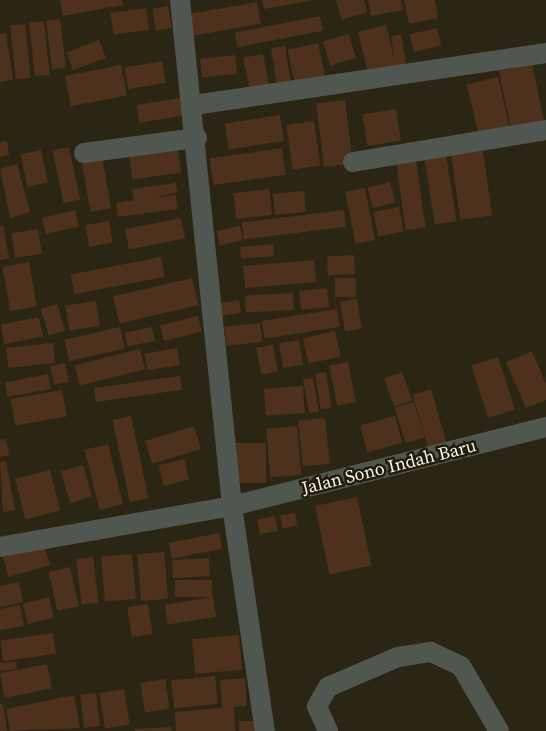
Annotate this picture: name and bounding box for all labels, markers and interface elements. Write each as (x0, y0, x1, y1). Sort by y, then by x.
street label: Jalan Sono Indah Baru (299, 435, 479, 499)

